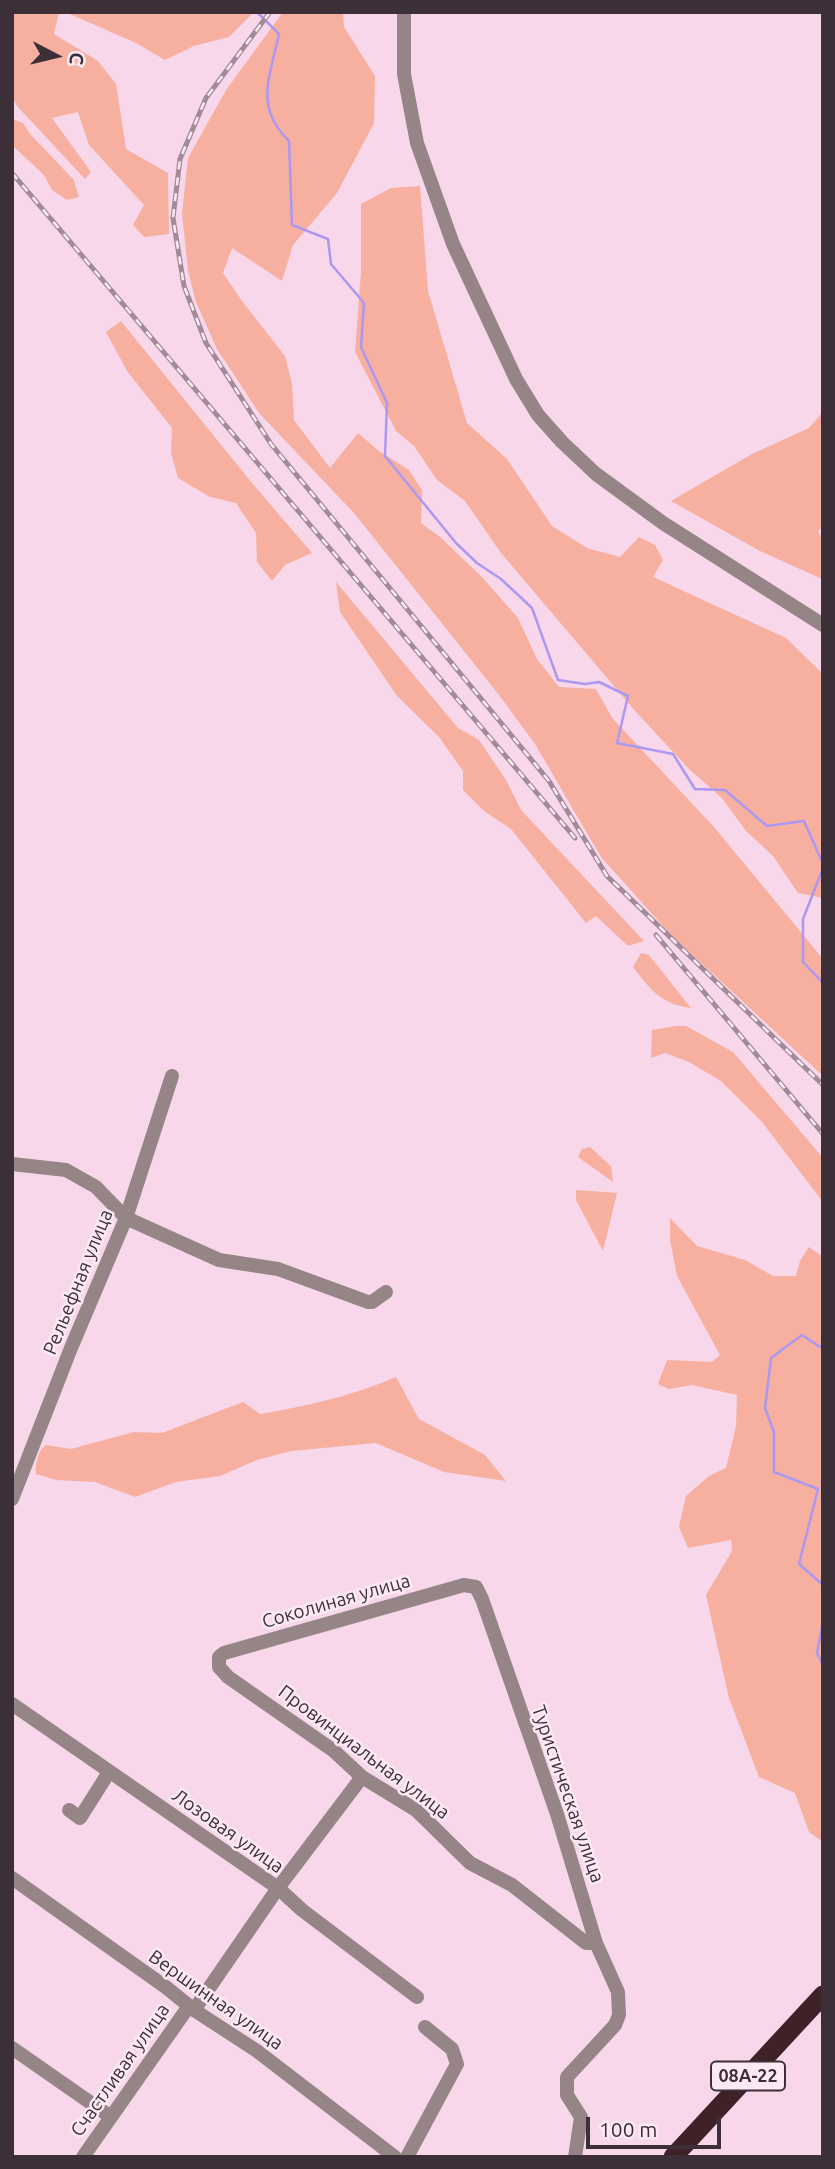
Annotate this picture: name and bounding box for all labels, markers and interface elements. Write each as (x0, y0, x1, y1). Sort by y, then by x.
north arrow (21, 21, 91, 91)
text: С (65, 51, 89, 66)
street label: Рельефная улица (38, 1206, 118, 1358)
street label: Соколиная улица (259, 1569, 413, 1633)
street label: Провинциальная улица (274, 1680, 454, 1824)
street label: Туристическая улица (527, 1702, 609, 1886)
street label: Лозовая улица (168, 1784, 288, 1878)
street label: Вершинная улица (144, 1945, 288, 2055)
street label: Счастливая улица (66, 1999, 174, 2141)
road number: 08А-22 (711, 2062, 785, 2090)
scale bar (590, 2102, 725, 2146)
text: 100 m (599, 2117, 657, 2141)

